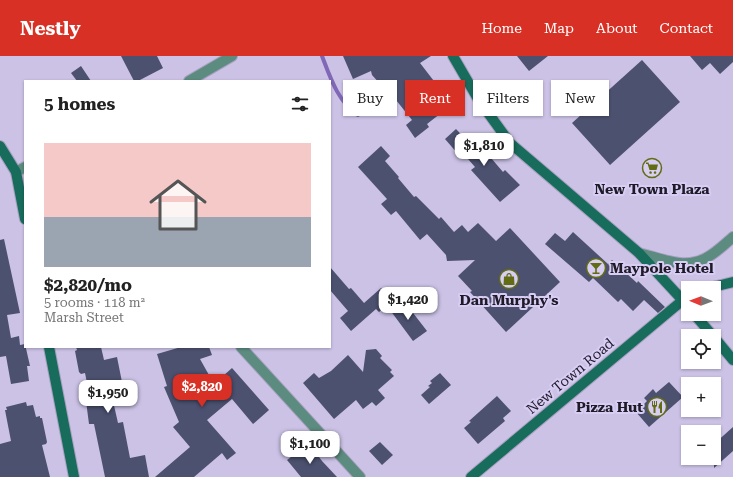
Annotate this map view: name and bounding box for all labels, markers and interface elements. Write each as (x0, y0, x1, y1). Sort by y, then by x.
text: Nestly (20, 17, 81, 40)
text: Home (481, 20, 522, 36)
text: Map (544, 20, 574, 36)
text: About (596, 20, 638, 36)
text: Contact (660, 20, 713, 36)
chip: Buy (343, 80, 397, 116)
chip: Rent (405, 80, 465, 116)
chip: Filters (473, 80, 543, 116)
chip: New (551, 80, 609, 116)
icon: filters (289, 93, 311, 115)
text: 5 homes (44, 94, 115, 114)
pin: $1,810 (451, 133, 517, 167)
text: $1,810 (464, 138, 504, 153)
supermarket icon: New Town Plaza (641, 157, 663, 179)
icon: home (142, 169, 214, 241)
place label: New Town Plaza (594, 181, 710, 197)
bar icon: Maypole Hotel (585, 257, 607, 279)
place label: Maypole Hotel (610, 260, 714, 276)
shop icon: Dan Murphy's (498, 268, 520, 290)
text: $2,820/mo (44, 275, 132, 295)
north arrow (681, 281, 721, 321)
map controls (681, 281, 721, 465)
pin: $1,420 (375, 287, 441, 321)
text: $1,420 (388, 292, 428, 307)
place label: Dan Murphy's (460, 292, 558, 308)
text: 5 rooms · 118 m² (44, 295, 145, 310)
text: Marsh Street (44, 310, 124, 325)
button: locate (681, 329, 721, 369)
street label: New Town Road (523, 335, 617, 417)
pin: $2,820 (169, 374, 235, 408)
button: + (681, 377, 721, 417)
text: $2,820 (182, 379, 222, 394)
pin: $1,950 (75, 380, 141, 414)
text: $1,950 (88, 385, 128, 400)
restaurant icon: Pizza Hut (646, 396, 668, 418)
place label: Pizza Hut (576, 399, 643, 415)
button: − (681, 425, 721, 465)
pin: $1,100 (277, 431, 343, 465)
text: $1,100 (290, 436, 330, 451)

